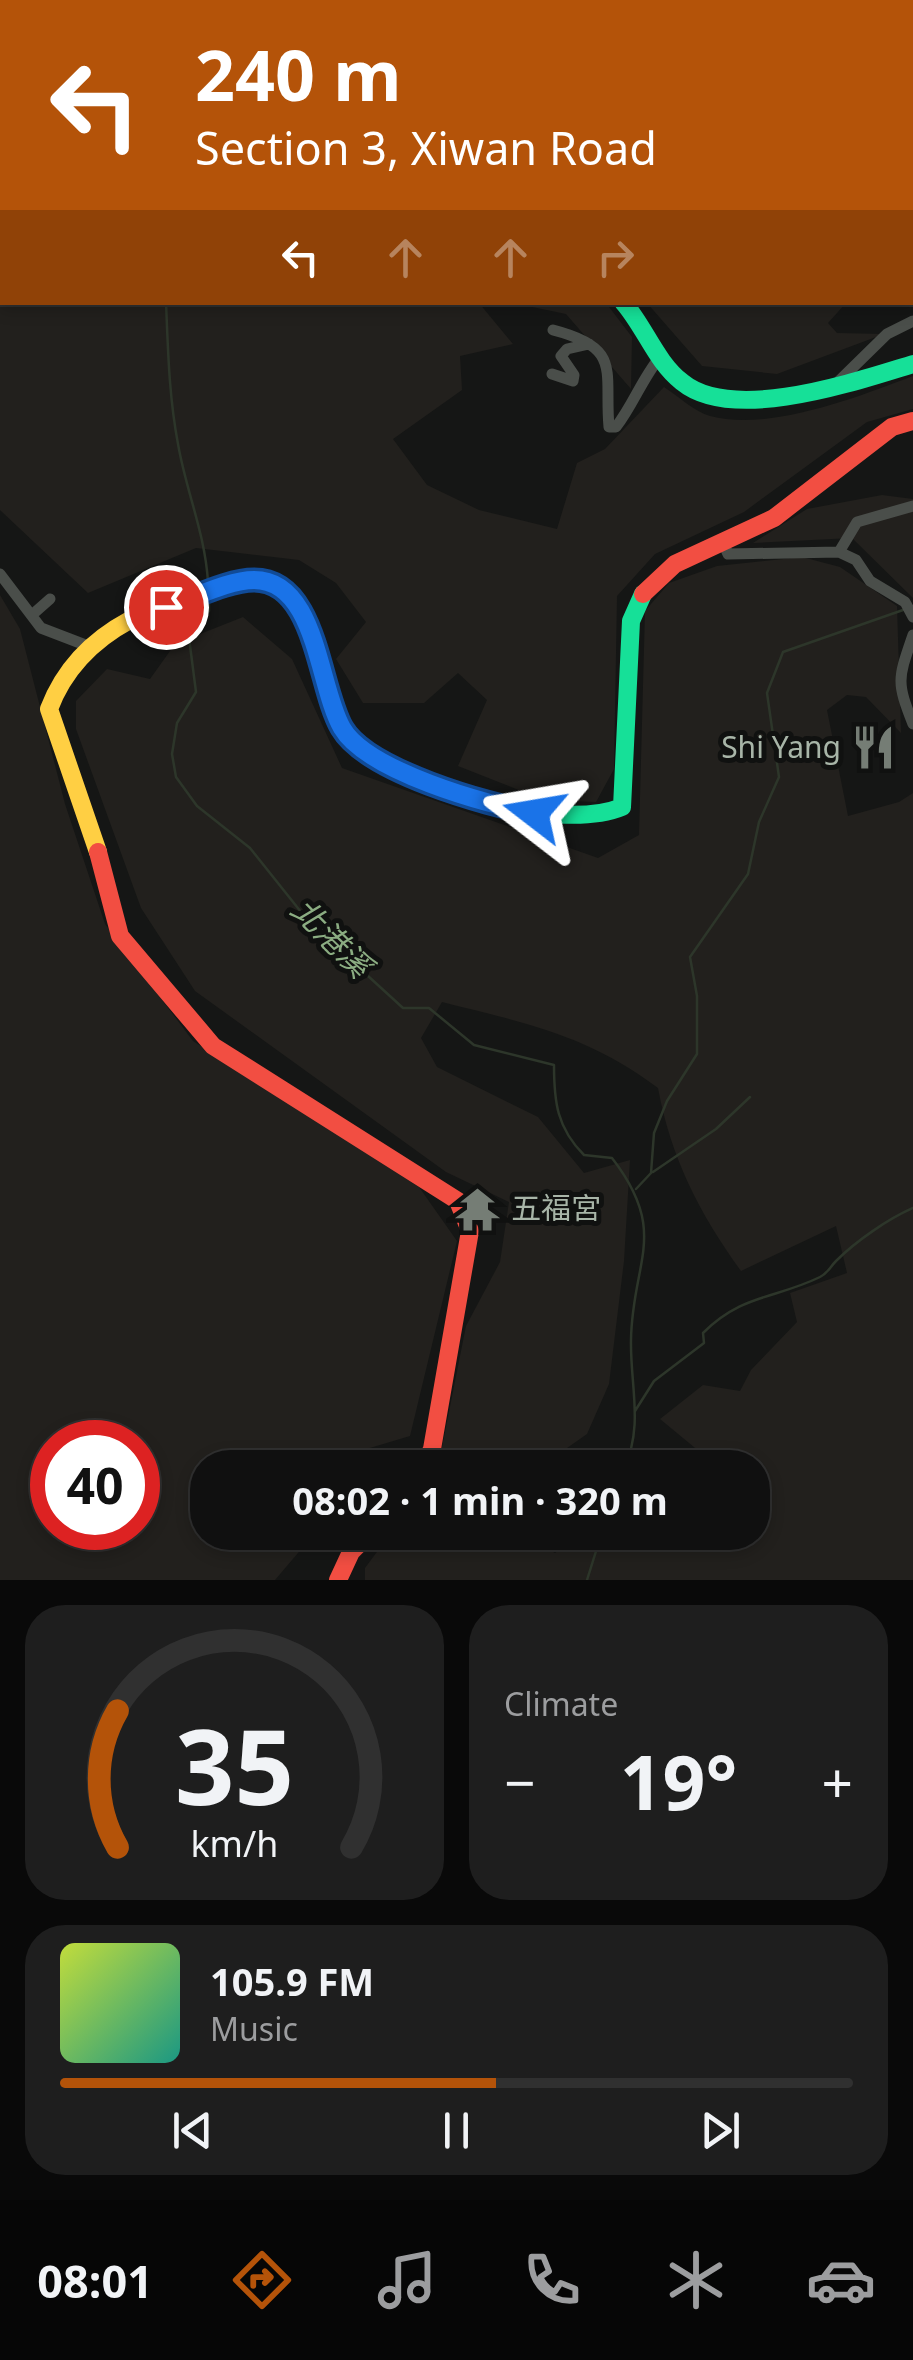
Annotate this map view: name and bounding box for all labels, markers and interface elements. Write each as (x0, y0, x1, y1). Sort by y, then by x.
text: 240 m (195, 26, 402, 122)
icon: left (30, 40, 160, 170)
text: Section 3, Xiwan Road (195, 117, 657, 178)
icon: left (273, 230, 328, 285)
icon: ahead (378, 230, 433, 285)
icon: ahead (483, 230, 538, 285)
icon: right (588, 230, 643, 285)
pin (124, 565, 209, 650)
icon: arrive (139, 580, 194, 635)
restaurant icon: Shi Yang (850, 724, 898, 772)
place label: Shi Yang (721, 726, 841, 767)
position arrow (482, 761, 586, 865)
water label: 北港溪 (283, 888, 384, 989)
temple icon: 五福宮 (454, 1185, 502, 1233)
place label: 五福宮 (511, 1187, 601, 1228)
speed limit sign: 40 (30, 1420, 160, 1550)
text: 08:02 · 1 min · 320 m (292, 1474, 668, 1526)
text: Climate (504, 1682, 618, 1725)
text: 35 (175, 1694, 294, 1835)
text: 19° (620, 1730, 737, 1832)
text: − (504, 1744, 535, 1819)
text: + (822, 1744, 853, 1819)
text: km/h (191, 1819, 278, 1867)
text: 105.9 FM (210, 1955, 374, 2007)
text: Music (210, 2007, 298, 2050)
icon: previous (165, 2103, 220, 2158)
icon: pause (429, 2103, 484, 2158)
icon: next (693, 2103, 748, 2158)
icon: directions (227, 2245, 297, 2315)
icon: music (372, 2245, 442, 2315)
icon: phone (517, 2245, 587, 2315)
icon: climate (661, 2245, 731, 2315)
icon: car (806, 2245, 876, 2315)
text: 08:01 (37, 2250, 153, 2311)

